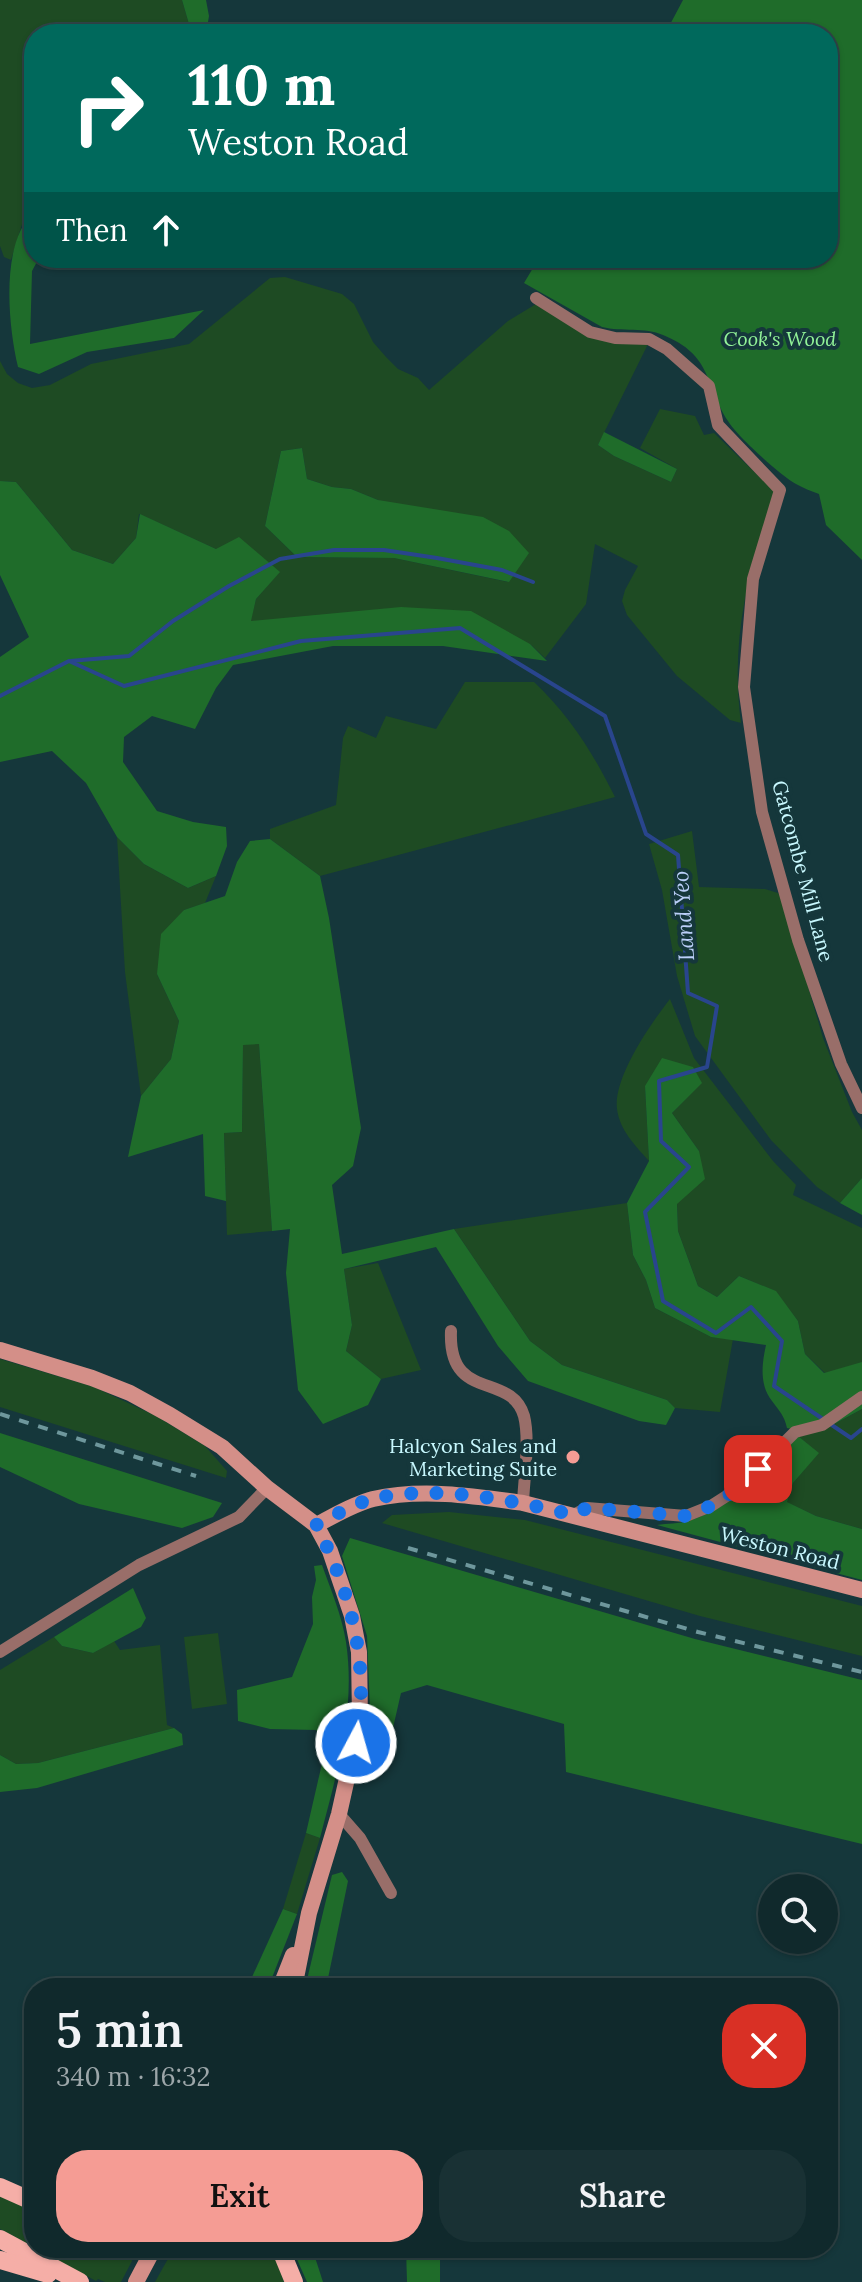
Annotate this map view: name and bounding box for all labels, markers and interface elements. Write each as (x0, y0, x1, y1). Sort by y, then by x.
text: 110 m (188, 49, 335, 120)
icon: right (56, 56, 160, 160)
text: Weston Road (188, 119, 408, 165)
icon: ahead (144, 208, 188, 252)
text: Then (56, 211, 128, 249)
park label: Cook's Wood (724, 326, 837, 351)
street label: Gatcombe Mill Lane (767, 778, 840, 964)
water label: Land Yeo (666, 870, 700, 962)
place label: Halcyon Sales and Marketing Suite (389, 1433, 557, 1481)
pin (724, 1435, 792, 1503)
icon: arrive (736, 1447, 780, 1491)
marker: Halcyon Sales and Marketing Suite (564, 1448, 582, 1466)
street label: Weston Road (718, 1521, 843, 1574)
position arrow (314, 1701, 398, 1785)
map controls (758, 1874, 838, 1954)
button: search (758, 1874, 838, 1954)
text: 5 min (56, 1999, 184, 2060)
button: close (722, 2004, 806, 2088)
text: 340 m · 16:32 (56, 2060, 210, 2093)
button: Exit (56, 2150, 423, 2242)
button: Share (439, 2150, 806, 2242)

